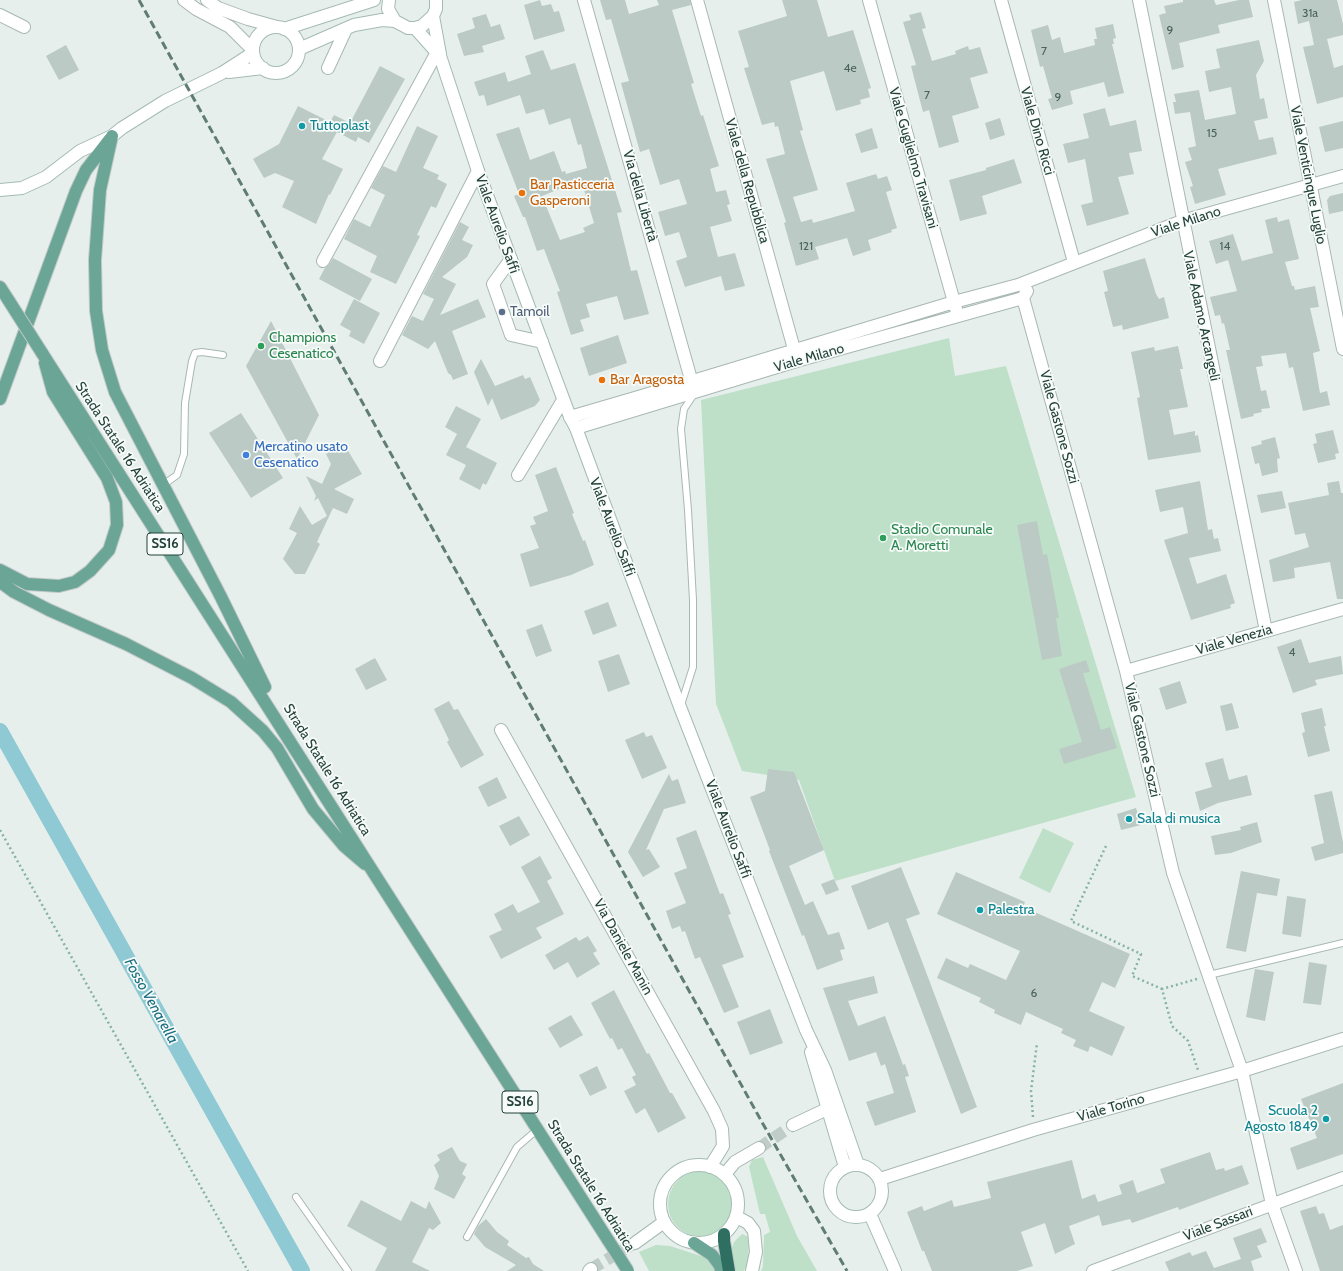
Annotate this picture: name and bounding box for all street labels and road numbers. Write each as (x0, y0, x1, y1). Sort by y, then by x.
street label: Viale Guglielmo Travisani (885, 85, 941, 231)
street label: Viale Dino Ricci (1016, 85, 1058, 177)
street label: Viale Venticinque Luglio (1286, 104, 1330, 246)
street label: Viale della Repubblica (721, 117, 773, 245)
street label: Via della Libertà (619, 148, 661, 244)
street label: Viale Aurelio Saffi (471, 172, 523, 276)
street label: Viale Milano (1149, 203, 1223, 241)
street label: Viale Adamo Arcangeli (1179, 249, 1223, 383)
street label: Viale Milano (772, 340, 846, 376)
street label: Viale Gastone Sozzi (1036, 368, 1082, 486)
street label: Strada Statale 16 Adriatica (71, 379, 169, 515)
street label: Viale Aurelio Saffi (586, 476, 638, 578)
road number: SS16 (147, 533, 183, 555)
street label: Viale Venezia (1194, 621, 1274, 659)
street label: Viale Gastone Sozzi (1121, 681, 1163, 799)
street label: Strada Statale 16 Adriatica (280, 701, 374, 839)
street label: Viale Aurelio Saffi (702, 778, 754, 880)
street label: Via Daniele Manin (590, 896, 656, 998)
street label: Viale Torino (1075, 1090, 1147, 1126)
road number: SS16 (502, 1091, 538, 1113)
street label: Strada Statale 16 Adriatica (544, 1117, 638, 1255)
street label: Viale Sassari (1181, 1203, 1255, 1245)

